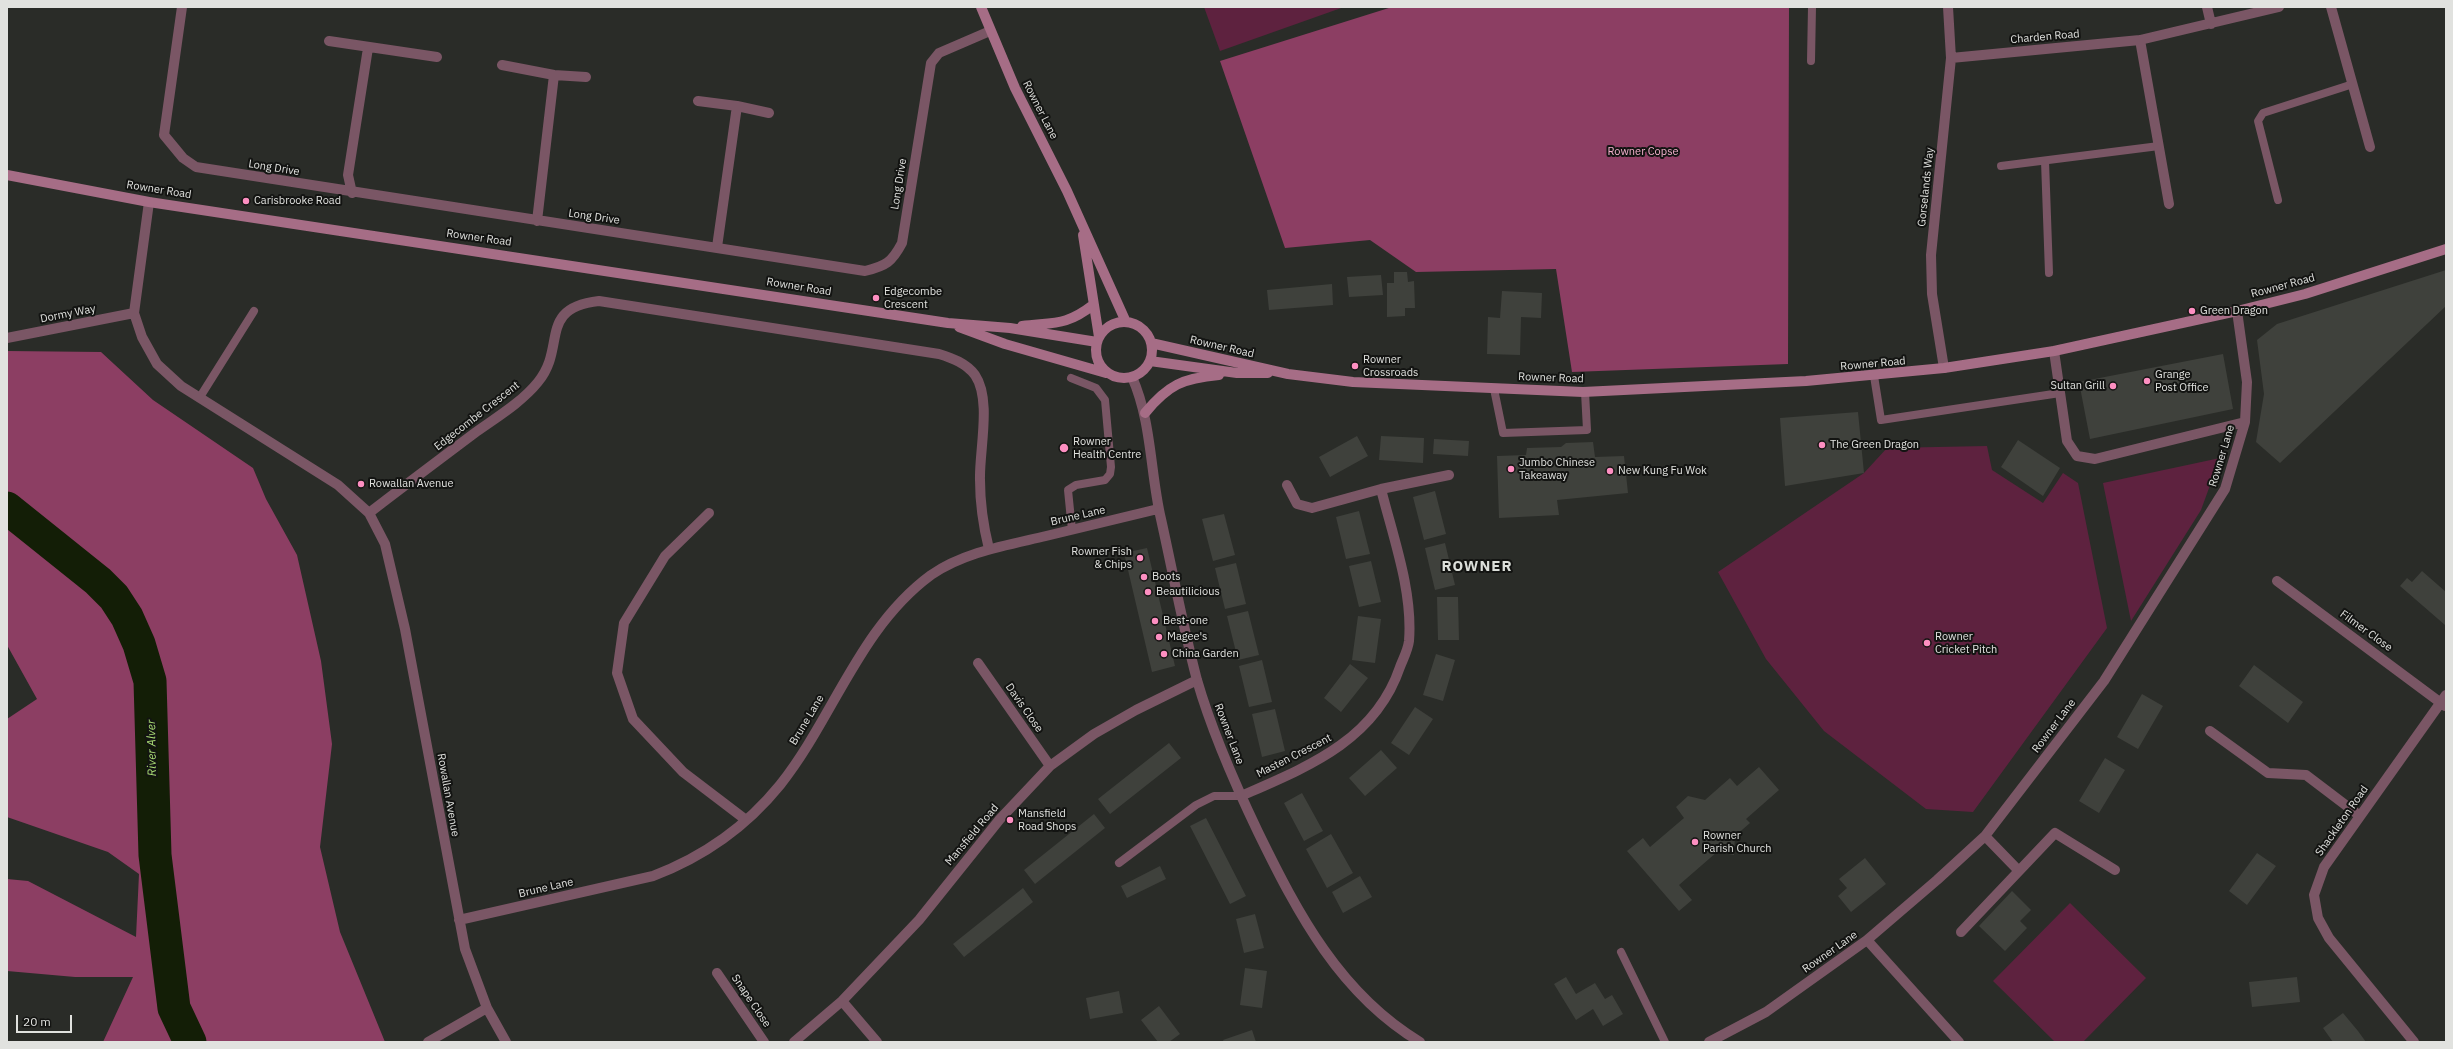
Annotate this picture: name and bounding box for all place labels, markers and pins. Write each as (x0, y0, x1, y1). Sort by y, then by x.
place label: Carisbrooke Road (254, 194, 341, 208)
marker: Carisbrooke Road (241, 196, 251, 206)
place label: Edgecombe Crescent (884, 285, 942, 311)
marker: Edgecombe Crescent (871, 293, 881, 303)
place label: Green Dragon (2200, 304, 2268, 318)
marker: Green Dragon (2187, 306, 2197, 316)
place label: Rowner Crossroads (1363, 353, 1418, 379)
marker: Rowner Crossroads (1350, 361, 1360, 371)
place label: Grange Post Office (2155, 368, 2208, 394)
marker: Grange Post Office (2142, 376, 2152, 386)
place label: Sultan Grill (2050, 379, 2105, 393)
marker: Sultan Grill (2108, 381, 2118, 391)
place label: Rowner Health Centre (1073, 435, 1141, 461)
place label: The Green Dragon (1830, 438, 1919, 452)
marker: The Green Dragon (1817, 440, 1827, 450)
marker: Rowner Health Centre (1058, 442, 1070, 454)
place label: Jumbo Chinese Takeaway (1519, 456, 1595, 482)
marker: Jumbo Chinese Takeaway (1506, 464, 1516, 474)
place label: New Kung Fu Wok (1618, 464, 1707, 478)
marker: New Kung Fu Wok (1605, 466, 1615, 476)
place label: Rowallan Avenue (369, 477, 454, 491)
marker: Rowallan Avenue (356, 479, 366, 489)
place label: Rowner Fish & Chips (1071, 545, 1132, 571)
marker: Rowner Fish & Chips (1135, 553, 1145, 563)
place label: Boots (1152, 570, 1181, 584)
marker: Boots (1139, 572, 1149, 582)
place label: Beautilicious (1156, 585, 1220, 599)
marker: Beautilicious (1143, 587, 1153, 597)
place label: Best-one (1163, 614, 1208, 628)
marker: Best-one (1150, 616, 1160, 626)
place label: Magee's (1167, 630, 1207, 644)
place label: Rowner Cricket Pitch (1935, 630, 1997, 656)
marker: Magee's (1154, 632, 1164, 642)
marker: Rowner Cricket Pitch (1922, 638, 1932, 648)
place label: China Garden (1172, 647, 1239, 661)
marker: China Garden (1159, 649, 1169, 659)
place label: Mansfield Road Shops (1018, 807, 1076, 833)
marker: Mansfield Road Shops (1005, 815, 1015, 825)
place label: Rowner Parish Church (1703, 829, 1772, 855)
marker: Rowner Parish Church (1690, 837, 1700, 847)

